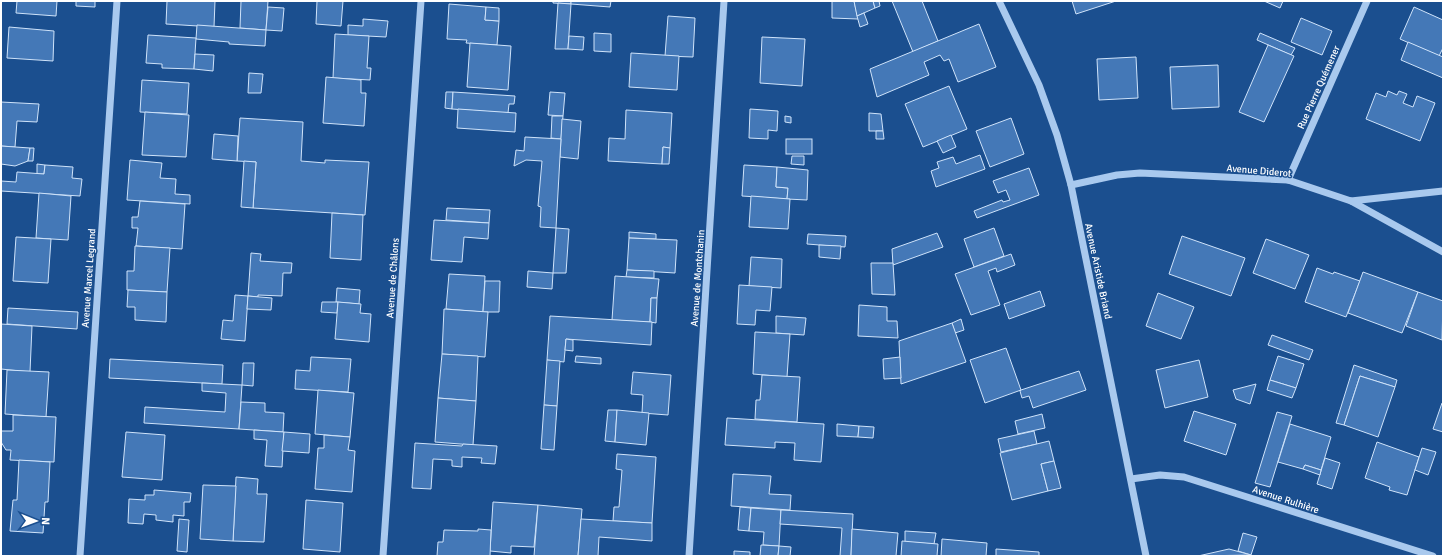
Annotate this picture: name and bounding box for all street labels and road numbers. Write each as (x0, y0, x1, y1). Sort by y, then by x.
street label: Rue Pierre Quémener (1295, 43, 1343, 131)
street label: Avenue Diderot (1226, 162, 1292, 180)
street label: Avenue Aristide Briand (1082, 222, 1114, 320)
street label: Avenue Marcel Legrand (80, 228, 98, 328)
street label: Avenue de Montchanin (689, 229, 707, 327)
street label: Avenue de Châlons (384, 237, 402, 319)
street label: Avenue Rulhière (1251, 484, 1321, 516)

